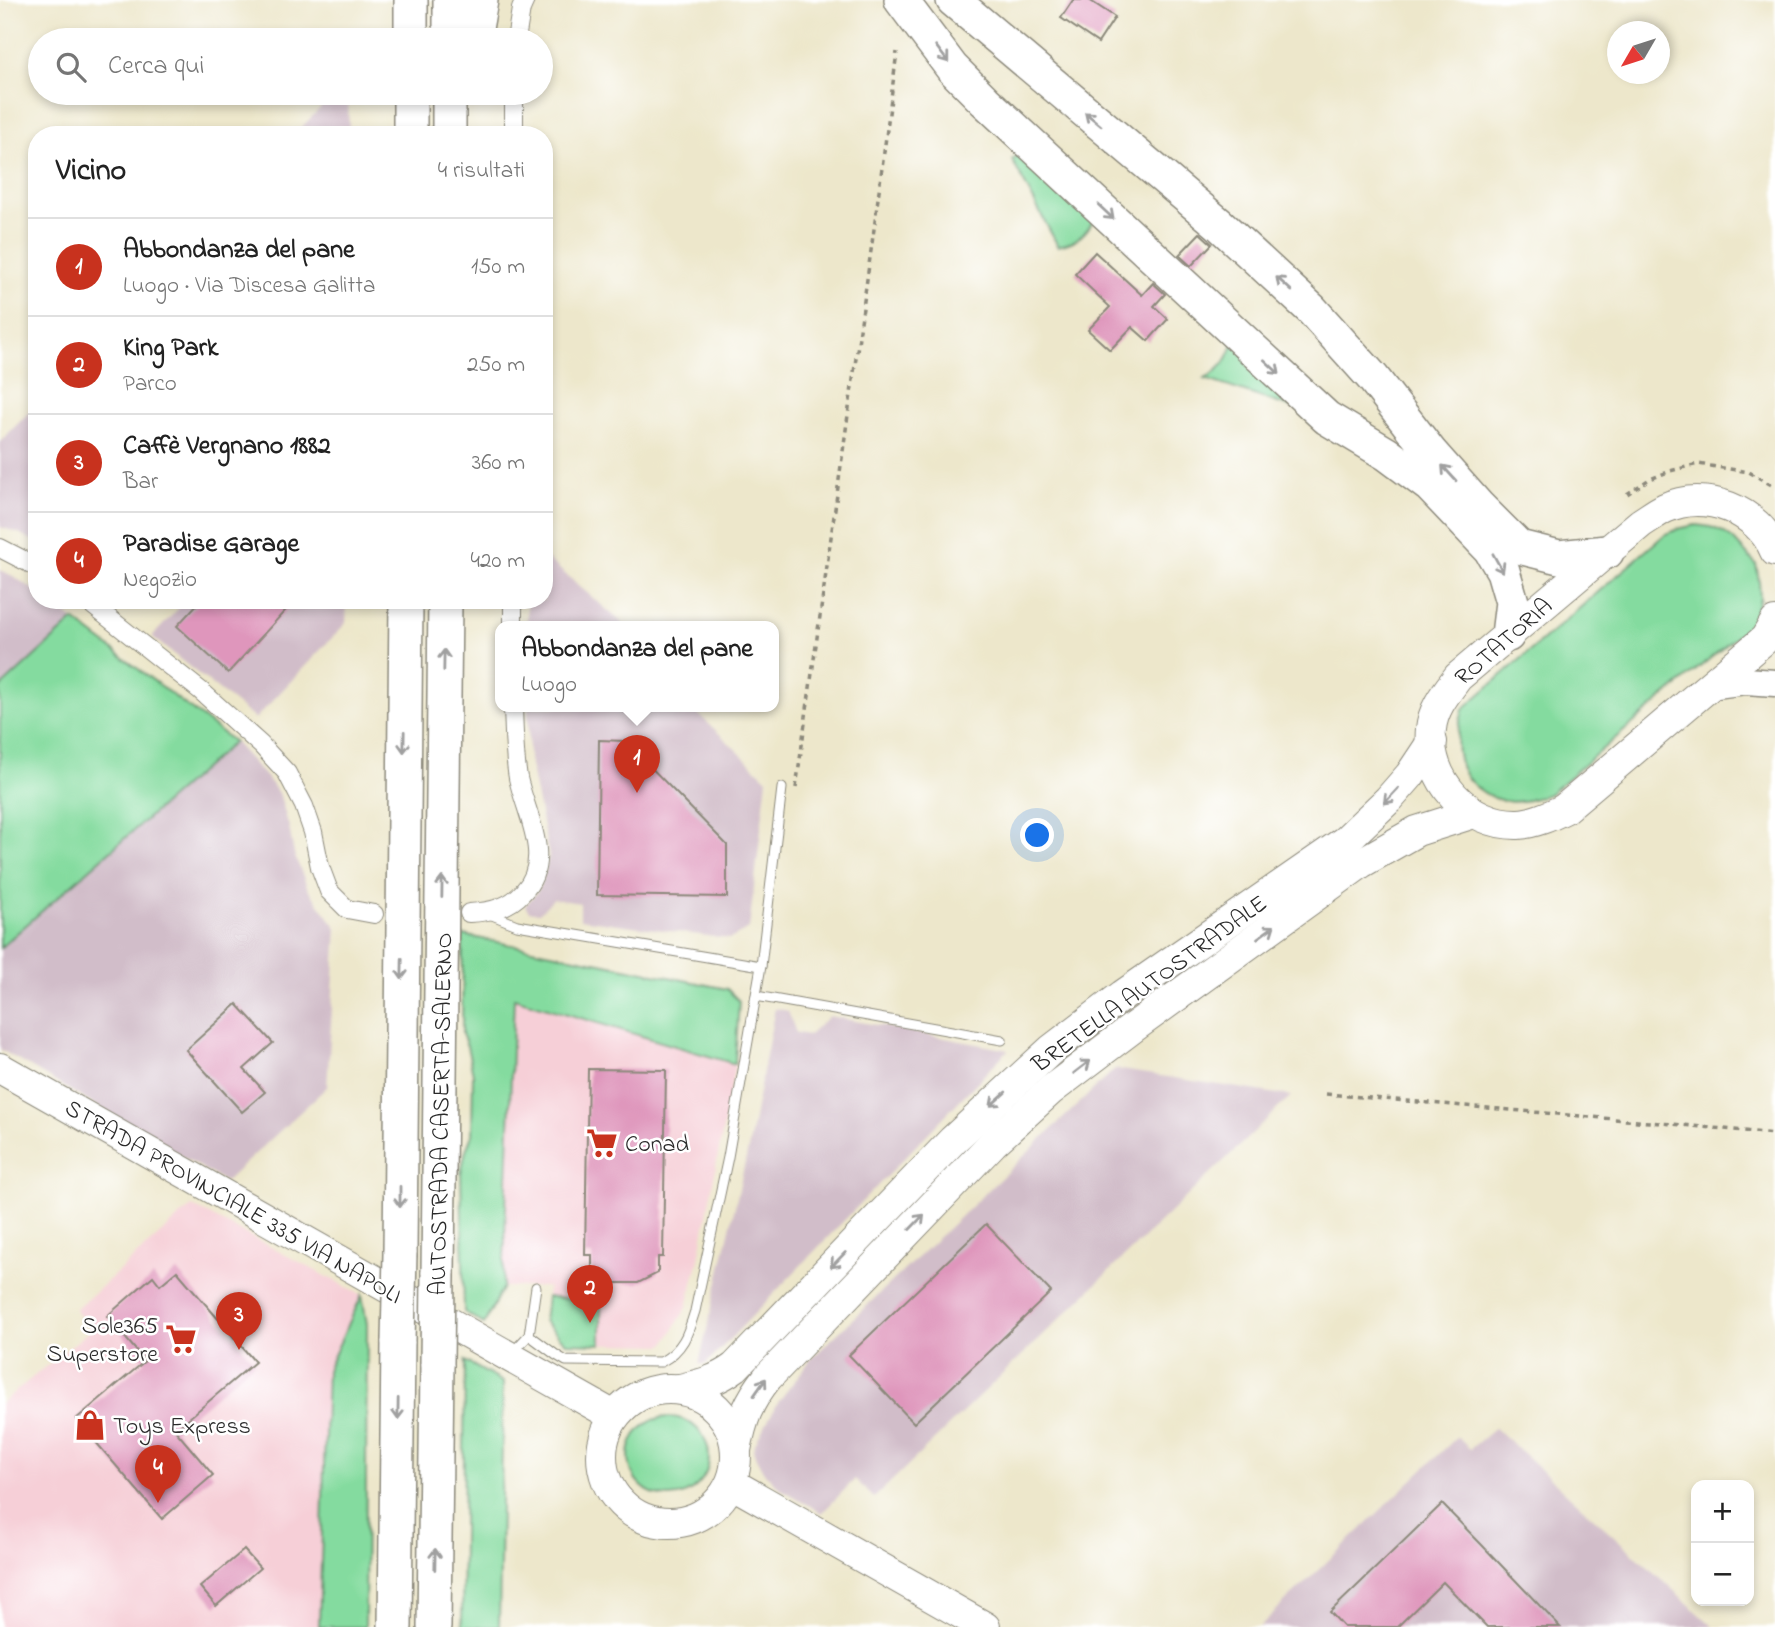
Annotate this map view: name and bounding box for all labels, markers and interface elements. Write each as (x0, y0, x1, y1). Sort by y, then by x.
north arrow (1607, 21, 1670, 84)
search box (28, 28, 553, 105)
one-way arrow (934, 45, 949, 64)
icon: search (52, 48, 90, 86)
text: Cerca qui (108, 48, 204, 86)
one-way arrow (1085, 111, 1103, 127)
text: Vicino (56, 150, 126, 194)
text: 4 risultati (438, 155, 525, 188)
one-way arrow (1097, 204, 1115, 220)
text: Abbondanza del pane (123, 232, 355, 270)
text: 1 (75, 251, 83, 284)
text: 150 m (471, 251, 525, 284)
text: Luogo · Via Discesa Galitta (123, 270, 375, 303)
one-way arrow (1276, 275, 1293, 292)
text: King Park (123, 330, 218, 368)
text: 2 (73, 349, 85, 382)
text: 250 m (467, 349, 525, 382)
one-way arrow (1263, 359, 1281, 375)
text: Parco (123, 368, 177, 401)
text: Caffè Vergnano 1882 (123, 428, 331, 466)
text: 3 (74, 447, 84, 480)
text: 360 m (472, 447, 525, 480)
one-way arrow (1441, 465, 1457, 483)
text: Bar (123, 466, 158, 499)
text: Paradise Garage (123, 526, 299, 564)
text: 4 (74, 545, 84, 578)
text: 420 m (471, 545, 525, 578)
one-way arrow (1491, 552, 1505, 572)
text: Negozio (123, 564, 197, 597)
street label: ROTATORIA (1448, 590, 1561, 695)
popup (495, 621, 779, 712)
text: Abbondanza del pane (521, 631, 753, 669)
one-way arrow (437, 648, 451, 671)
text: Luogo (521, 669, 577, 702)
one-way arrow (397, 730, 411, 753)
pin: 1 (614, 735, 660, 793)
one-way arrow (1382, 788, 1399, 805)
your location (1020, 818, 1054, 852)
one-way arrow (435, 876, 449, 899)
street label: BRETELLA AUTOSTRADALE (1025, 888, 1275, 1083)
one-way arrow (1256, 925, 1275, 940)
street label: AUTOSTRADA CASERTA-SALERNO (422, 932, 463, 1296)
one-way arrow (395, 958, 409, 981)
one-way arrow (1073, 1059, 1091, 1074)
one-way arrow (990, 1090, 1007, 1107)
street label: STRADA PROVINCIALE 335 VIA NAPOLI (58, 1092, 408, 1314)
supermarket icon: Conad (585, 1126, 619, 1160)
place label: Conad (625, 1128, 689, 1163)
one-way arrow (393, 1185, 407, 1208)
one-way arrow (908, 1214, 925, 1231)
one-way arrow (829, 1252, 846, 1269)
pin: 2 (567, 1265, 613, 1323)
pin: 3 (216, 1292, 262, 1350)
place label: Sole365 Superstore (47, 1310, 158, 1373)
supermarket icon: Sole365 Superstore (164, 1322, 198, 1356)
one-way arrow (753, 1378, 767, 1397)
one-way arrow (391, 1397, 404, 1420)
shop icon: Toys Express (73, 1408, 107, 1442)
place label: Toys Express (113, 1410, 251, 1446)
pin: 4 (135, 1445, 181, 1503)
map controls (1691, 1480, 1754, 1606)
button: + (1691, 1480, 1754, 1543)
button: − (1691, 1543, 1754, 1606)
one-way arrow (428, 1548, 441, 1571)

